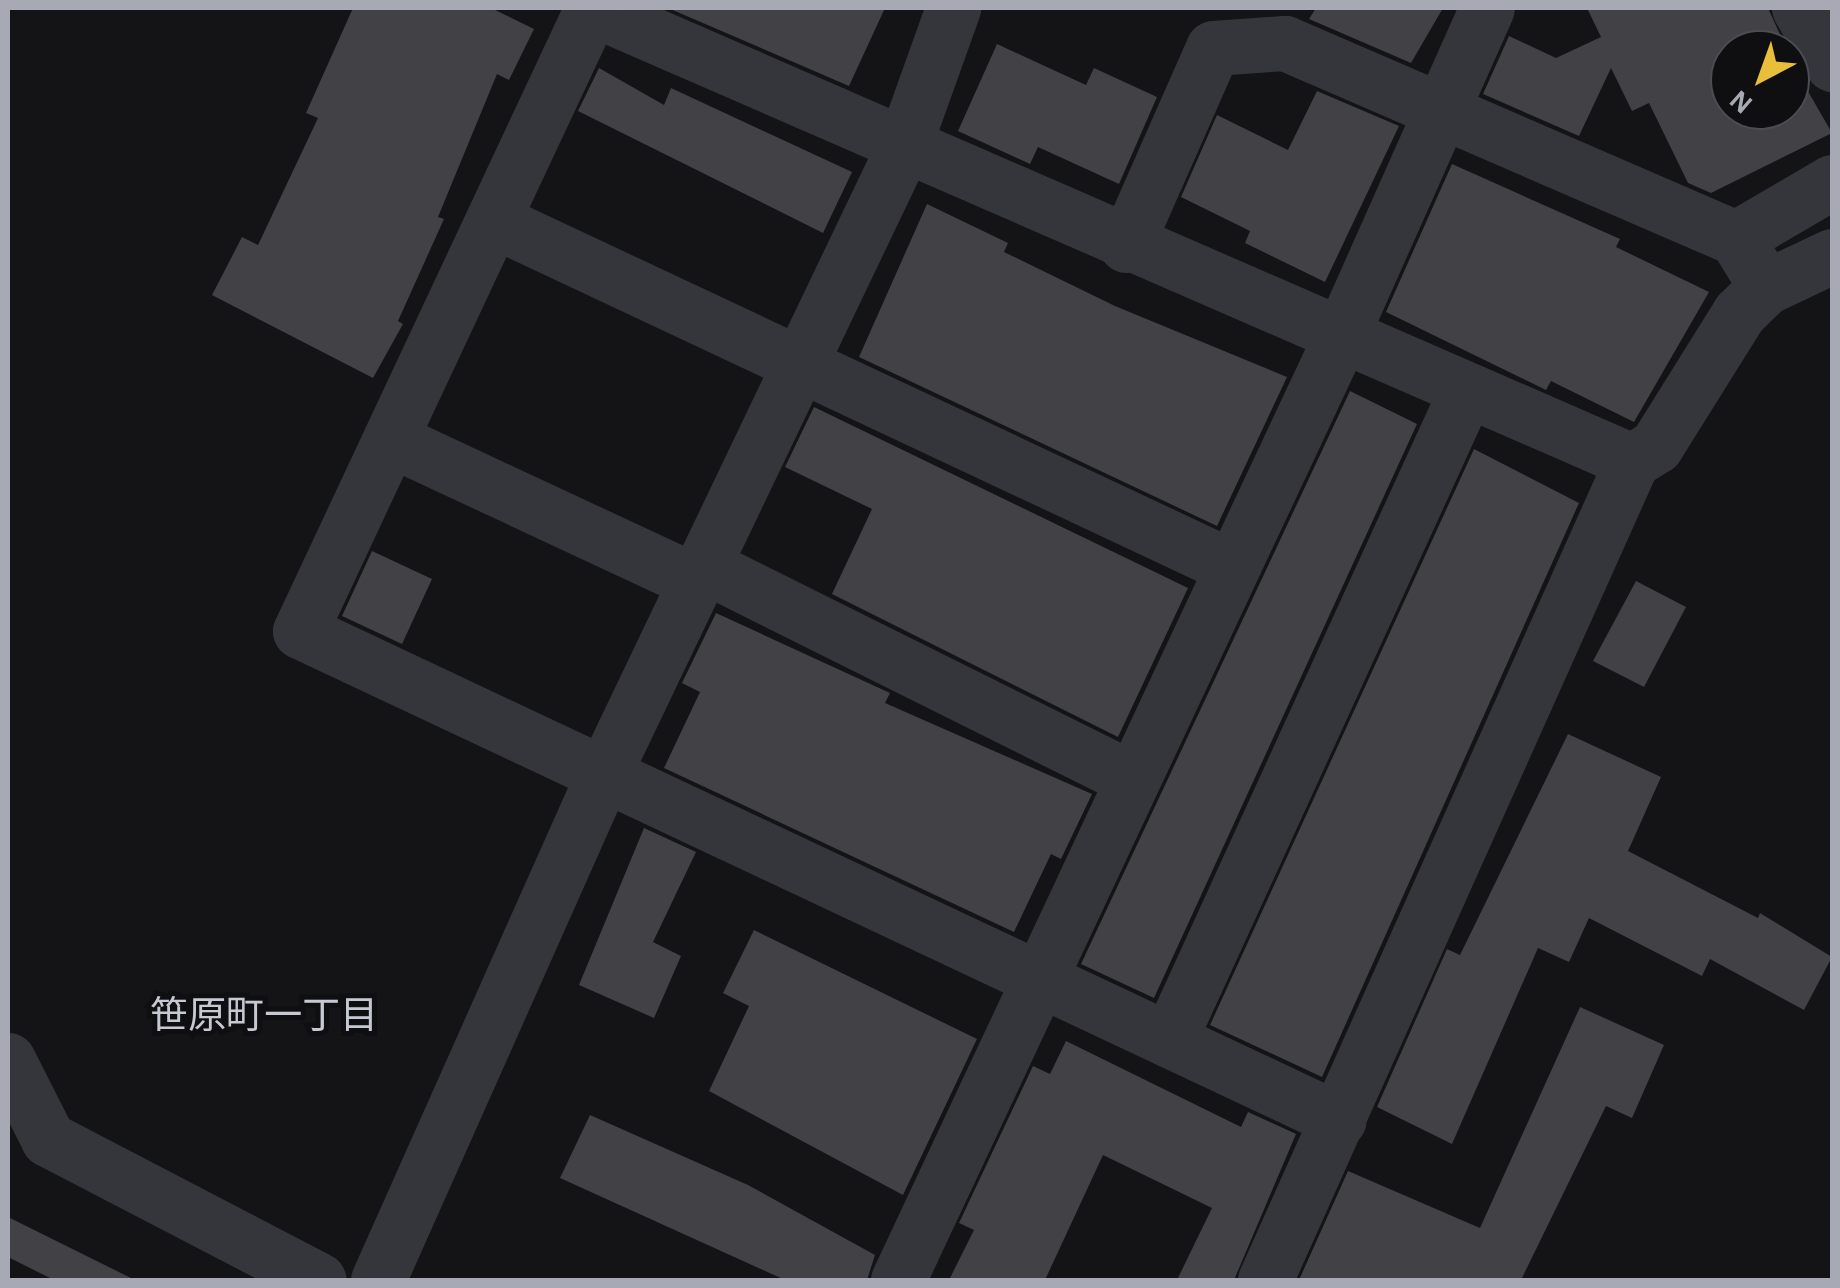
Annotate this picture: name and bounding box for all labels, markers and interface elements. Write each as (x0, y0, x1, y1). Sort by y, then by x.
north arrow (1710, 30, 1810, 130)
text: N (1725, 84, 1758, 118)
district label: 笹原町一丁目 (150, 995, 378, 1041)

